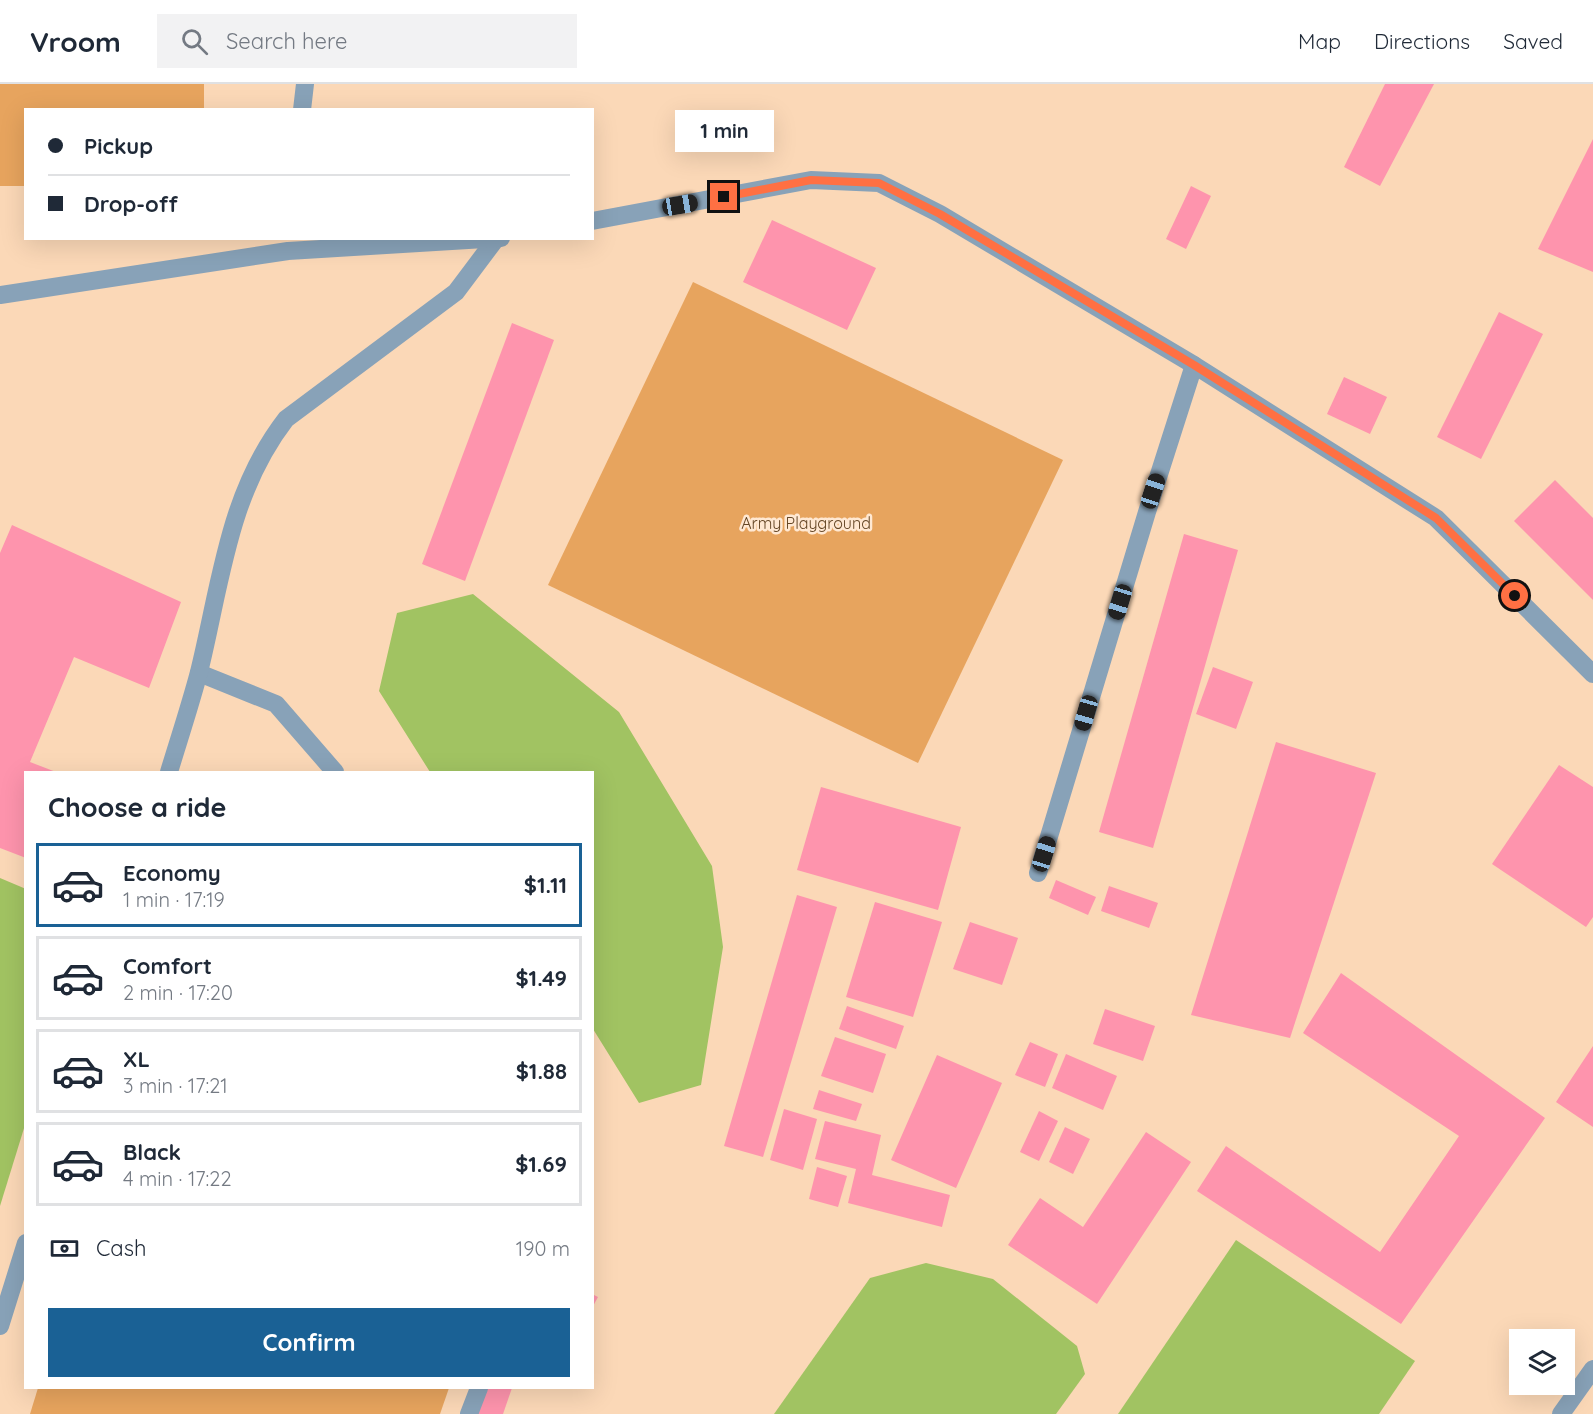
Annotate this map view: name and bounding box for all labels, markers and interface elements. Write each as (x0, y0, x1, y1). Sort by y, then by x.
search box (157, 14, 577, 68)
text: Vroom (30, 24, 121, 59)
icon: search (178, 25, 211, 58)
text: Search here (226, 27, 347, 55)
text: Map (1298, 28, 1341, 54)
text: Directions (1374, 28, 1470, 54)
text: Saved (1503, 28, 1563, 54)
callout: 1 min (674, 110, 774, 152)
text: 1 min (700, 118, 749, 143)
text: Pickup (84, 132, 153, 160)
route end (710, 183, 737, 210)
text: Drop-off (84, 190, 178, 218)
car (661, 193, 699, 217)
car (1139, 471, 1167, 511)
park label: Army Playground (741, 513, 871, 533)
car (1106, 582, 1134, 622)
route start (1501, 582, 1528, 609)
car (1072, 693, 1100, 733)
text: Choose a ride (48, 790, 226, 824)
car (1030, 834, 1058, 874)
icon: car (51, 858, 105, 912)
text: Economy (123, 859, 221, 887)
text: $1.11 (524, 871, 567, 899)
text: 1 min · 17:19 (123, 887, 225, 912)
icon: car (51, 951, 105, 1005)
text: Comfort (123, 952, 212, 980)
text: $1.49 (515, 964, 567, 992)
text: 2 min · 17:20 (123, 980, 233, 1005)
icon: car (51, 1044, 105, 1098)
text: XL (123, 1045, 150, 1073)
text: $1.88 (516, 1057, 567, 1085)
text: 3 min · 17:21 (123, 1073, 228, 1098)
icon: car (51, 1137, 105, 1191)
text: Black (123, 1138, 181, 1166)
text: $1.69 (515, 1150, 567, 1178)
text: 4 min · 17:22 (123, 1166, 231, 1191)
icon: cash (48, 1232, 81, 1265)
text: Cash (96, 1234, 147, 1262)
text: 190 m (516, 1236, 570, 1261)
button: Confirm (48, 1308, 570, 1377)
map controls (1509, 1329, 1575, 1395)
button: layers (1509, 1329, 1575, 1395)

